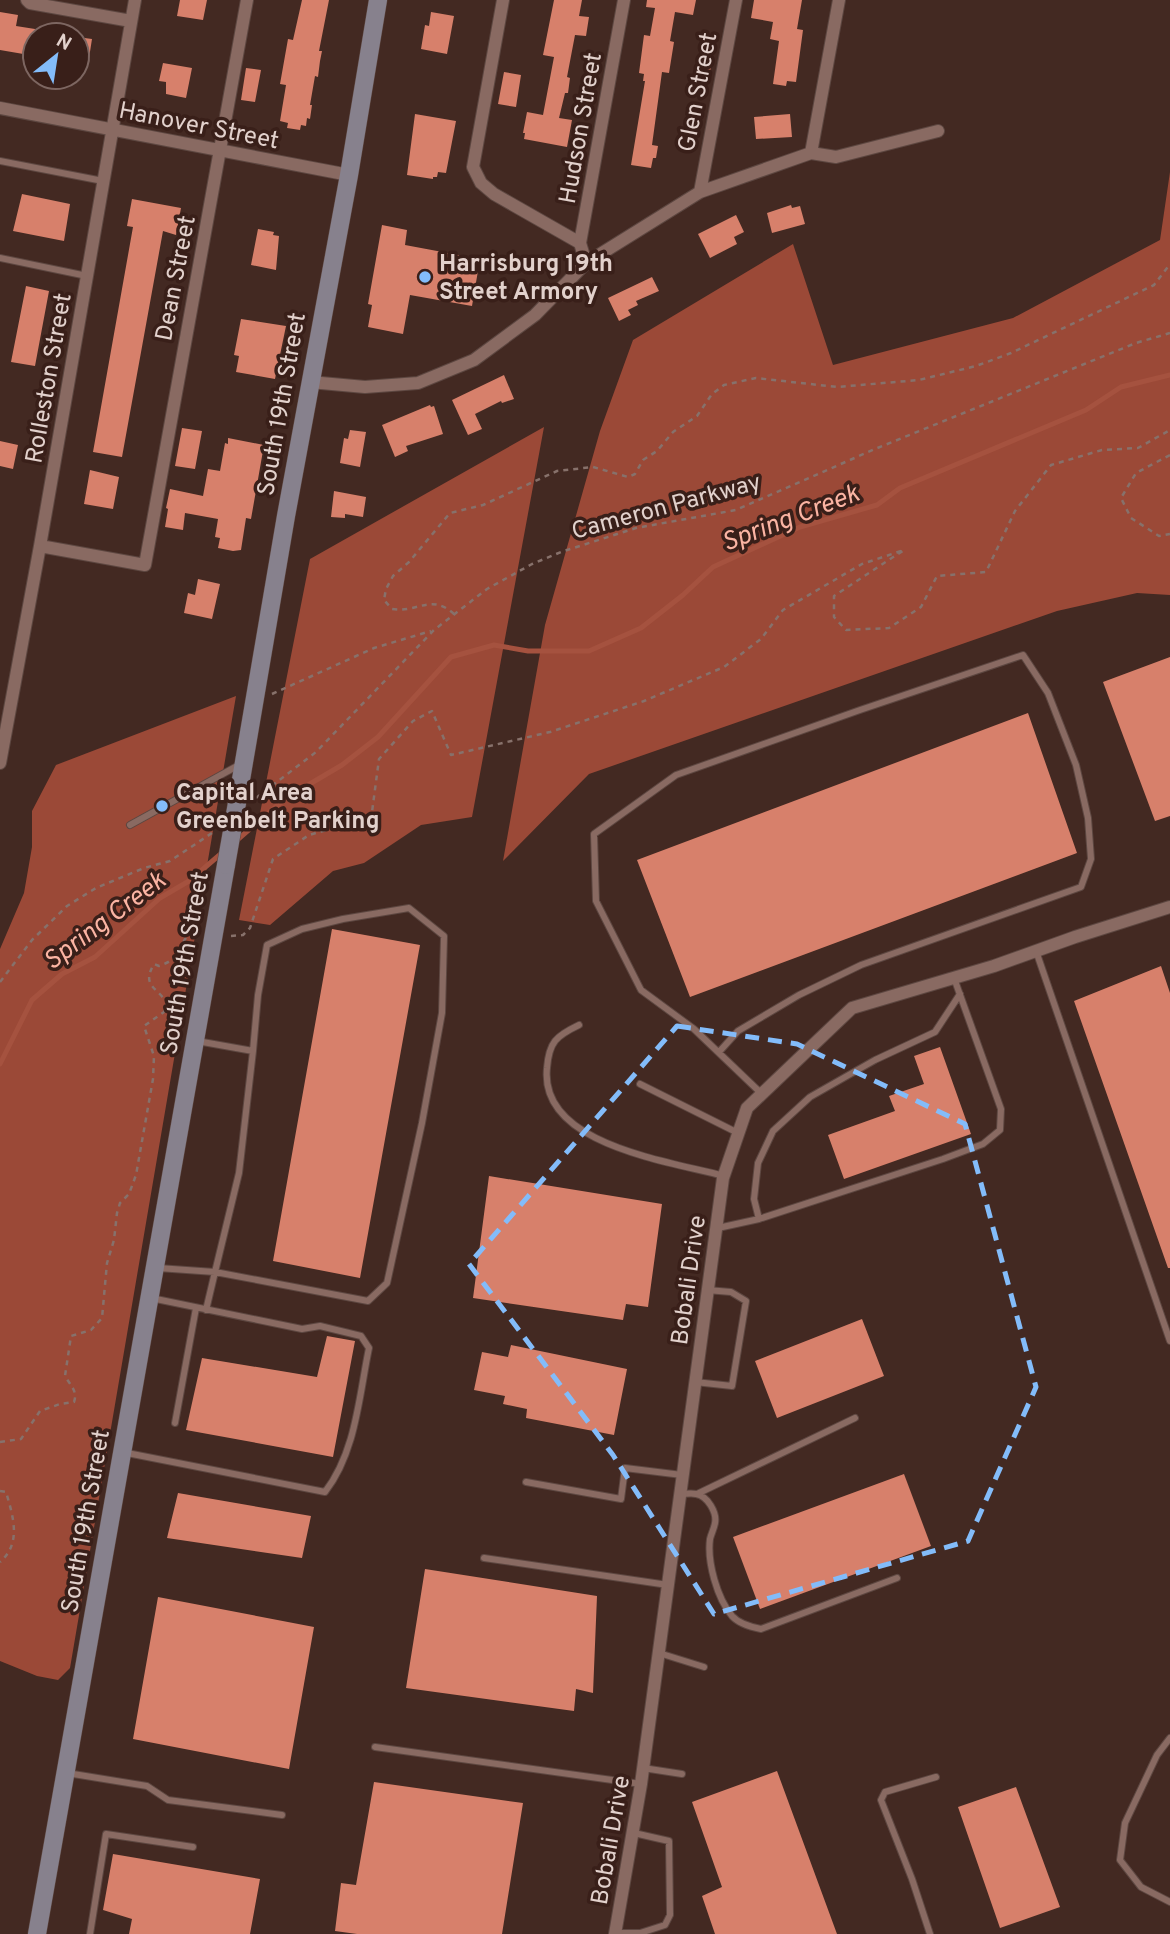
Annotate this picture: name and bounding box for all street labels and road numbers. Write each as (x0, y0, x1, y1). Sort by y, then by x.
street label: Glen Street (673, 30, 725, 155)
street label: Hudson Street (554, 50, 610, 206)
street label: Hanover Street (116, 97, 281, 157)
street label: Dean Street (150, 213, 204, 344)
street label: Rolleston Street (20, 291, 80, 466)
street label: South 19th Street (252, 310, 314, 498)
street label: Cameron Parkway (569, 468, 765, 548)
street label: South 19th Street (155, 869, 217, 1057)
street label: Bobali Drive (666, 1213, 714, 1347)
street label: South 19th Street (56, 1427, 118, 1615)
street label: Bobali Drive (586, 1773, 638, 1907)

